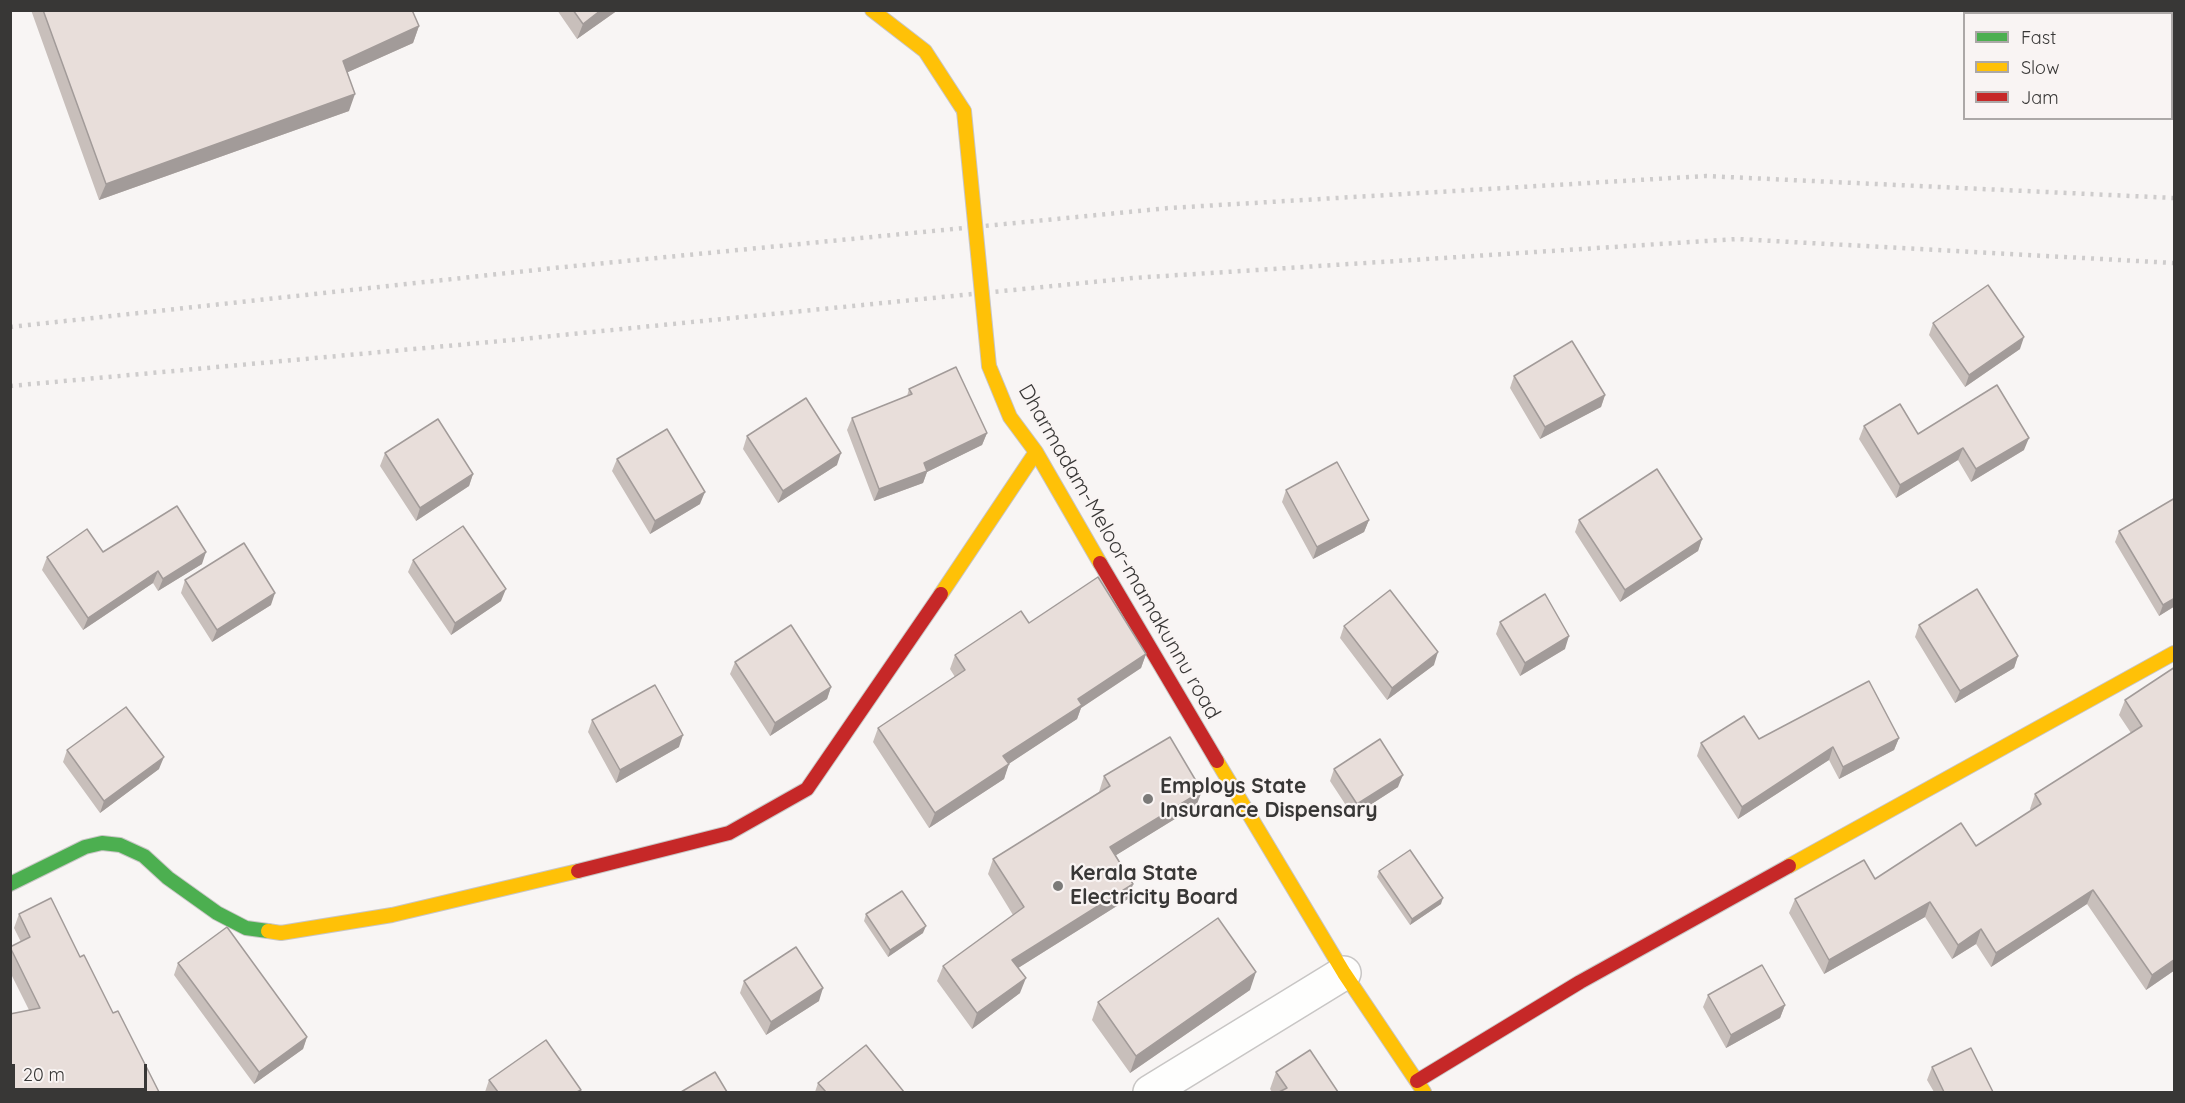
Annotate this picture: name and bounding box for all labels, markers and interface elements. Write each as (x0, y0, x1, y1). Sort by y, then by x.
legend (1963, 12, 2173, 120)
text: Fast (2021, 26, 2056, 49)
text: Slow (2021, 56, 2059, 79)
text: Jam (2021, 86, 2059, 109)
street label: Dharmadam-Meloor-mamakunnu road (1012, 380, 1226, 724)
place label: Employs State Insurance Dispensary (1160, 774, 1378, 824)
marker: Employs State Insurance Dispensary (1141, 792, 1155, 806)
place label: Kerala State Electricity Board (1070, 861, 1238, 911)
marker: Kerala State Electricity Board (1051, 879, 1065, 893)
scale bar (15, 1052, 150, 1090)
text: 20 m (23, 1063, 65, 1086)

